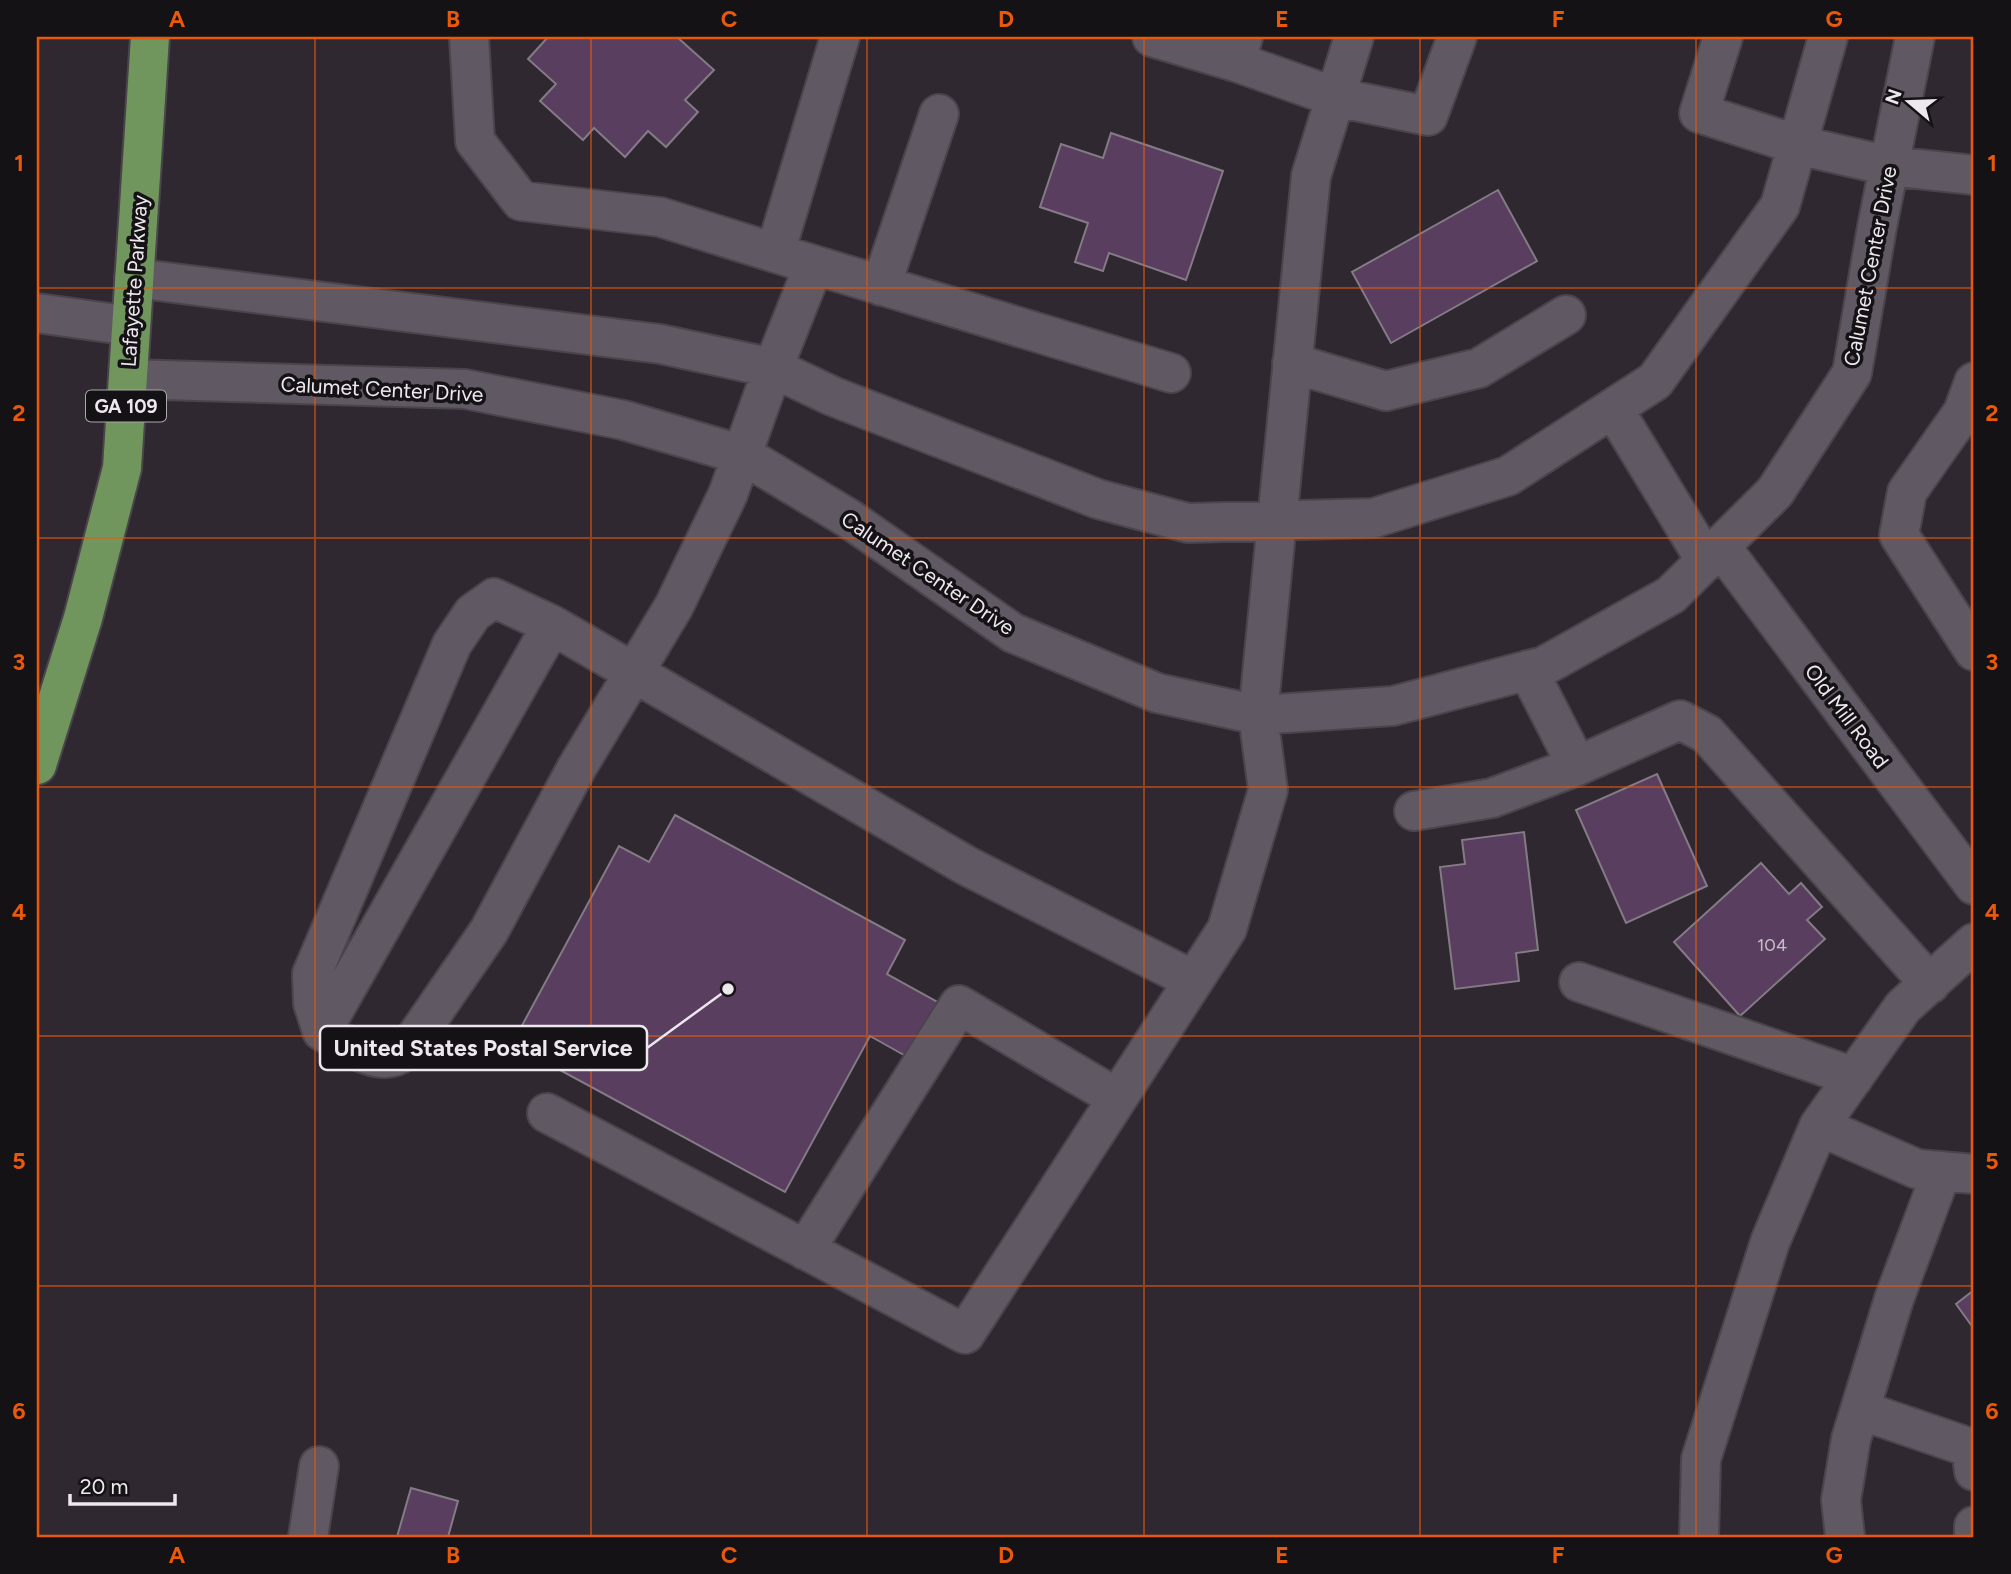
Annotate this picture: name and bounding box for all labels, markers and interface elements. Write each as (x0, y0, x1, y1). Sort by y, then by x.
text: A (169, 5, 186, 33)
text: B (446, 5, 460, 33)
text: C (721, 5, 738, 33)
text: D (998, 5, 1014, 33)
text: E (1275, 5, 1289, 33)
text: F (1552, 5, 1565, 33)
text: G (1825, 5, 1843, 33)
north arrow (1874, 66, 1944, 136)
text: N (1880, 86, 1907, 107)
text: 1 (14, 149, 24, 177)
text: 1 (1987, 149, 1997, 177)
street label: Calumet Center Drive (1838, 164, 1902, 368)
street label: Lafayette Parkway (116, 194, 152, 368)
street label: Calumet Center Drive (280, 371, 484, 407)
road number: GA 109 (86, 390, 166, 422)
text: 2 (12, 399, 26, 427)
text: 2 (1985, 399, 1999, 427)
street label: Calumet Center Drive (837, 506, 1019, 640)
text: 3 (13, 648, 25, 676)
text: 3 (1986, 648, 1998, 676)
street label: Old Mill Road (1800, 659, 1894, 773)
text: 4 (12, 898, 26, 926)
text: 4 (1985, 898, 1999, 926)
house number: 104 (1757, 934, 1787, 956)
callout: United States Postal Service (320, 1026, 647, 1070)
text: United States Postal Service (333, 1034, 633, 1062)
text: 5 (12, 1147, 26, 1175)
text: 5 (1985, 1147, 1999, 1175)
text: 6 (12, 1397, 26, 1425)
text: 6 (1985, 1397, 1999, 1425)
scale bar (70, 1462, 175, 1506)
text: 20 m (80, 1474, 128, 1499)
text: A (169, 1541, 186, 1569)
text: B (446, 1541, 460, 1569)
text: C (721, 1541, 738, 1569)
text: D (998, 1541, 1014, 1569)
text: E (1275, 1541, 1289, 1569)
text: F (1552, 1541, 1565, 1569)
text: G (1825, 1541, 1843, 1569)

